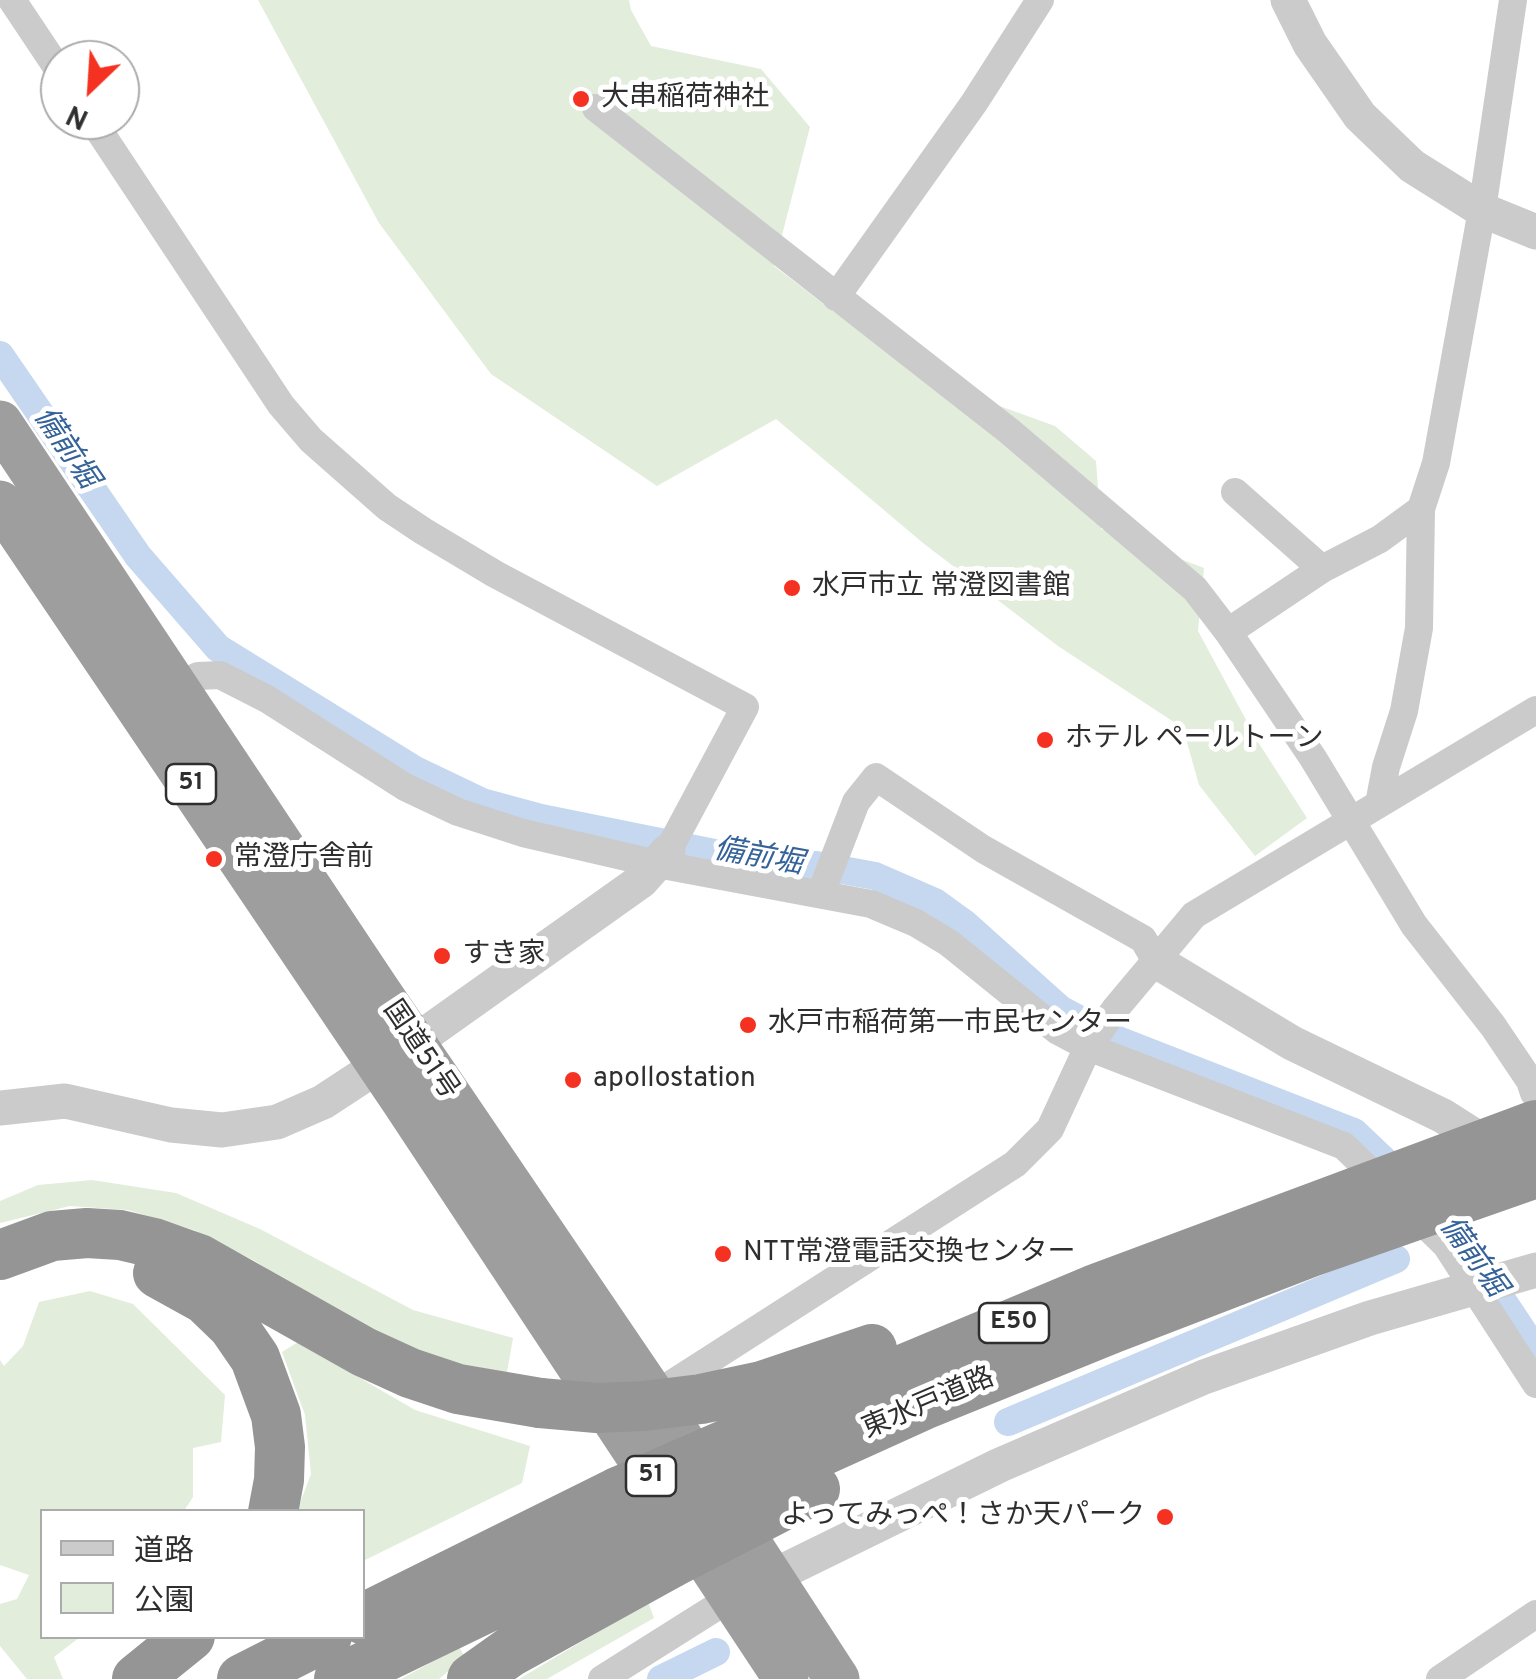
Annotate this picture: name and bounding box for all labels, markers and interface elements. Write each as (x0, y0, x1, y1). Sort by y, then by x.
north arrow (40, 40, 140, 140)
place label: 大串稲荷神社 (601, 82, 769, 116)
marker: 大串稲荷神社 (570, 88, 592, 110)
text: N (61, 95, 95, 136)
water label: 備前堀 (24, 402, 104, 496)
place label: 水戸市立 常澄図書館 (812, 571, 1071, 605)
marker: 水戸市立 常澄図書館 (781, 577, 803, 599)
place label: ホテル ペールトーン (1065, 723, 1324, 757)
marker: ホテル ペールトーン (1034, 729, 1056, 751)
road number: 51 (166, 764, 216, 804)
water label: 備前堀 (711, 833, 805, 885)
place label: 常澄庁舎前 (234, 842, 374, 876)
marker: 常澄庁舎前 (203, 848, 225, 870)
place label: すき家 (462, 939, 546, 973)
marker: すき家 (431, 945, 453, 967)
street label: 国道51号 (374, 995, 464, 1107)
place label: 水戸市稲荷第一市民センター (768, 1008, 1132, 1042)
marker: 水戸市稲荷第一市民センター (737, 1014, 759, 1036)
place label: apollostation (593, 1063, 756, 1097)
marker: apollostation (562, 1069, 584, 1091)
water label: 備前堀 (1430, 1211, 1512, 1305)
place label: NTT常澄電話交換センター (743, 1237, 1076, 1271)
marker: NTT常澄電話交換センター (712, 1243, 734, 1265)
road number: E50 (979, 1303, 1049, 1343)
street label: 東水戸道路 (858, 1362, 1000, 1448)
road number: 51 (626, 1456, 676, 1496)
place label: よってみっぺ！さか天パーク (781, 1500, 1145, 1534)
marker: よってみっぺ！さか天パーク (1154, 1506, 1176, 1528)
legend (40, 1509, 365, 1639)
text: 道路 (134, 1534, 194, 1571)
text: 公園 (134, 1584, 194, 1621)

